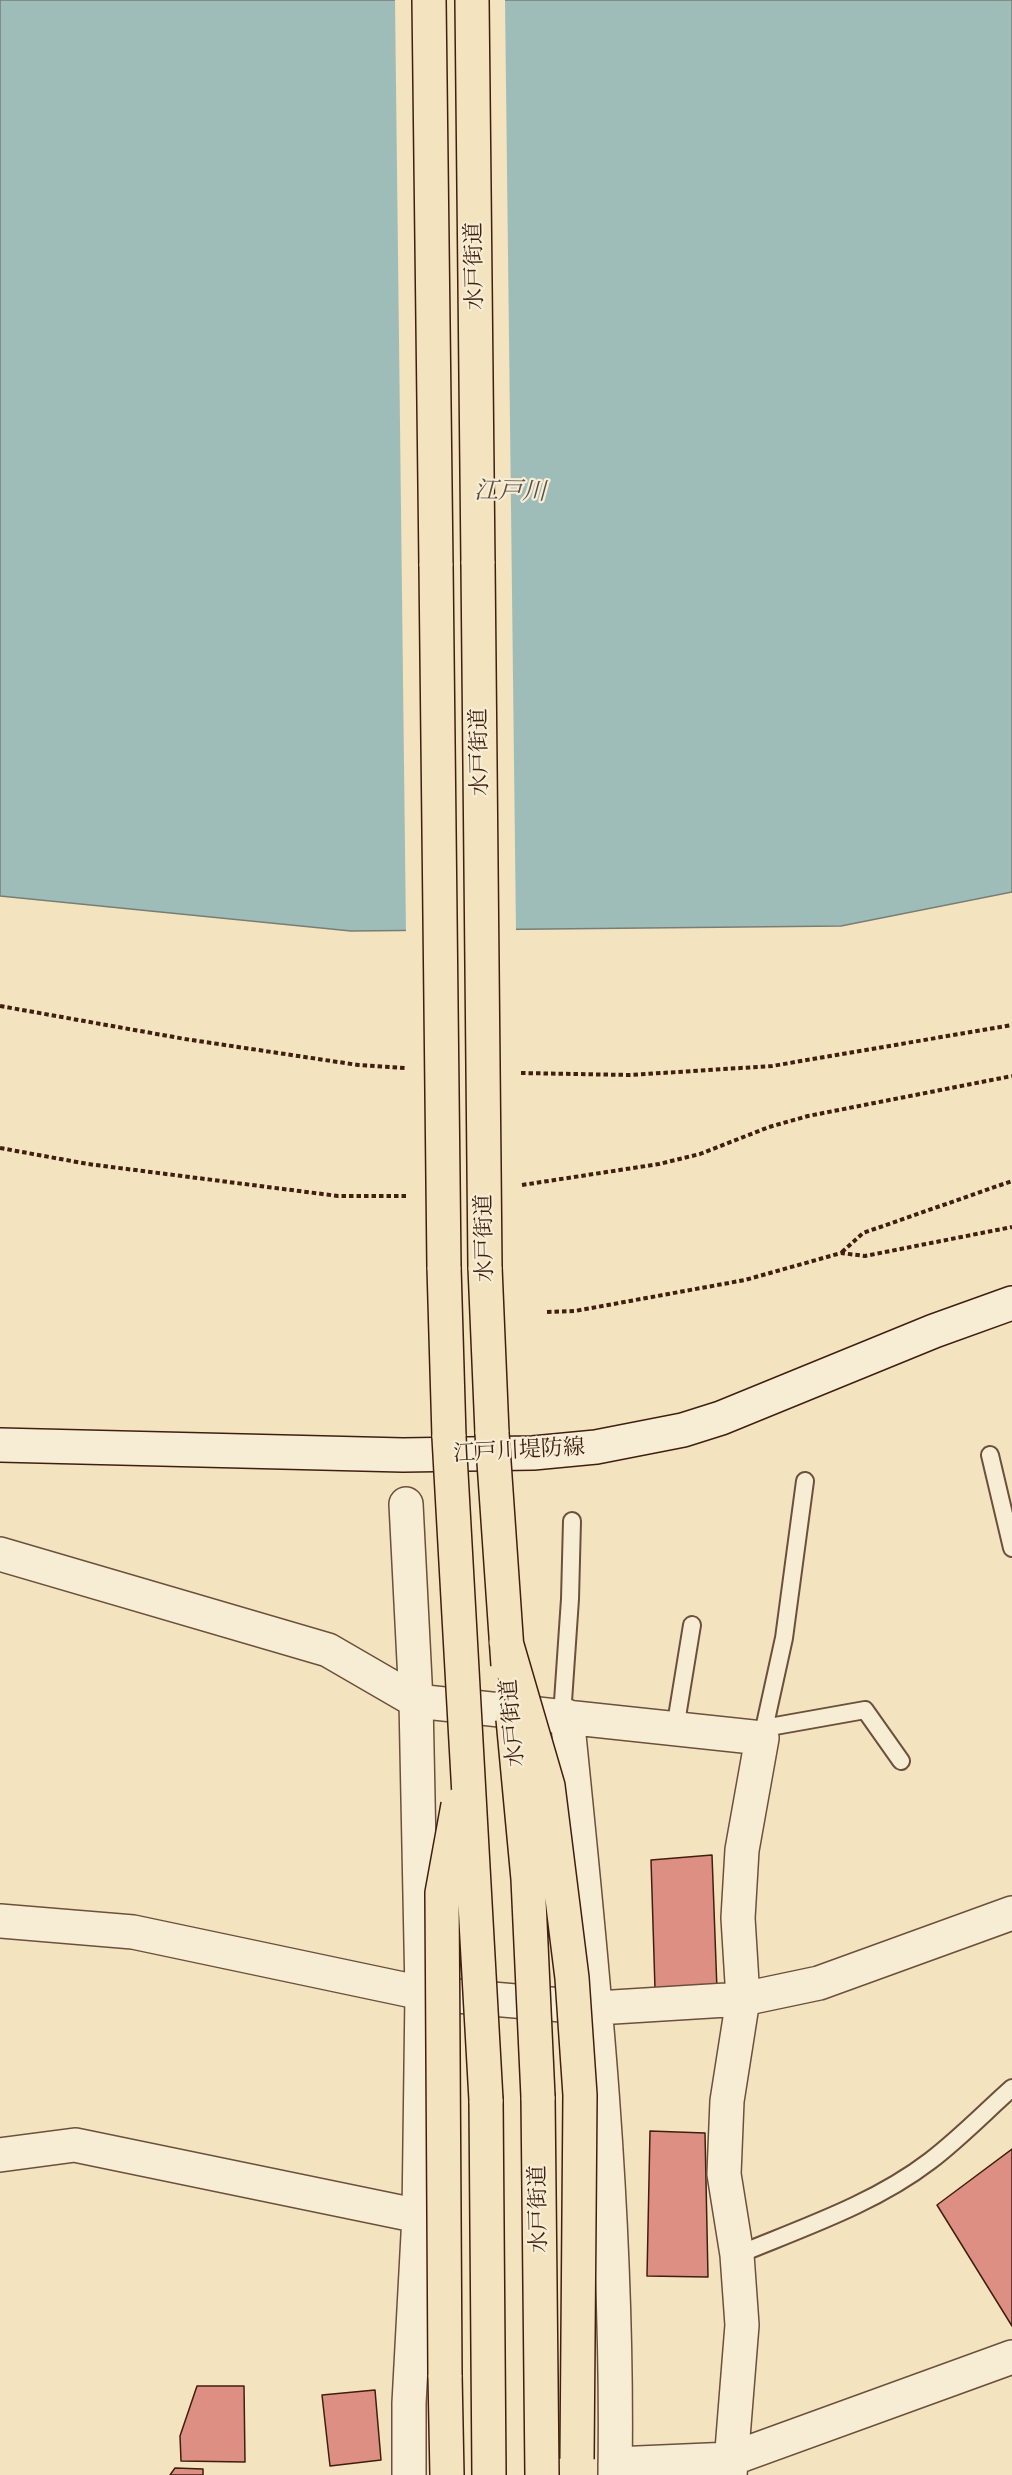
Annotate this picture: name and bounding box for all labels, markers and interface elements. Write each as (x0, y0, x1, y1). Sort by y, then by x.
street label: 水戸街道 (461, 222, 489, 310)
water label: 江戸川 (474, 477, 546, 507)
street label: 水戸街道 (466, 708, 494, 796)
street label: 水戸街道 (471, 1194, 499, 1282)
street label: 江戸川堤防線 (452, 1434, 586, 1468)
street label: 水戸街道 (496, 1678, 530, 1768)
street label: 水戸街道 (525, 2165, 553, 2253)

